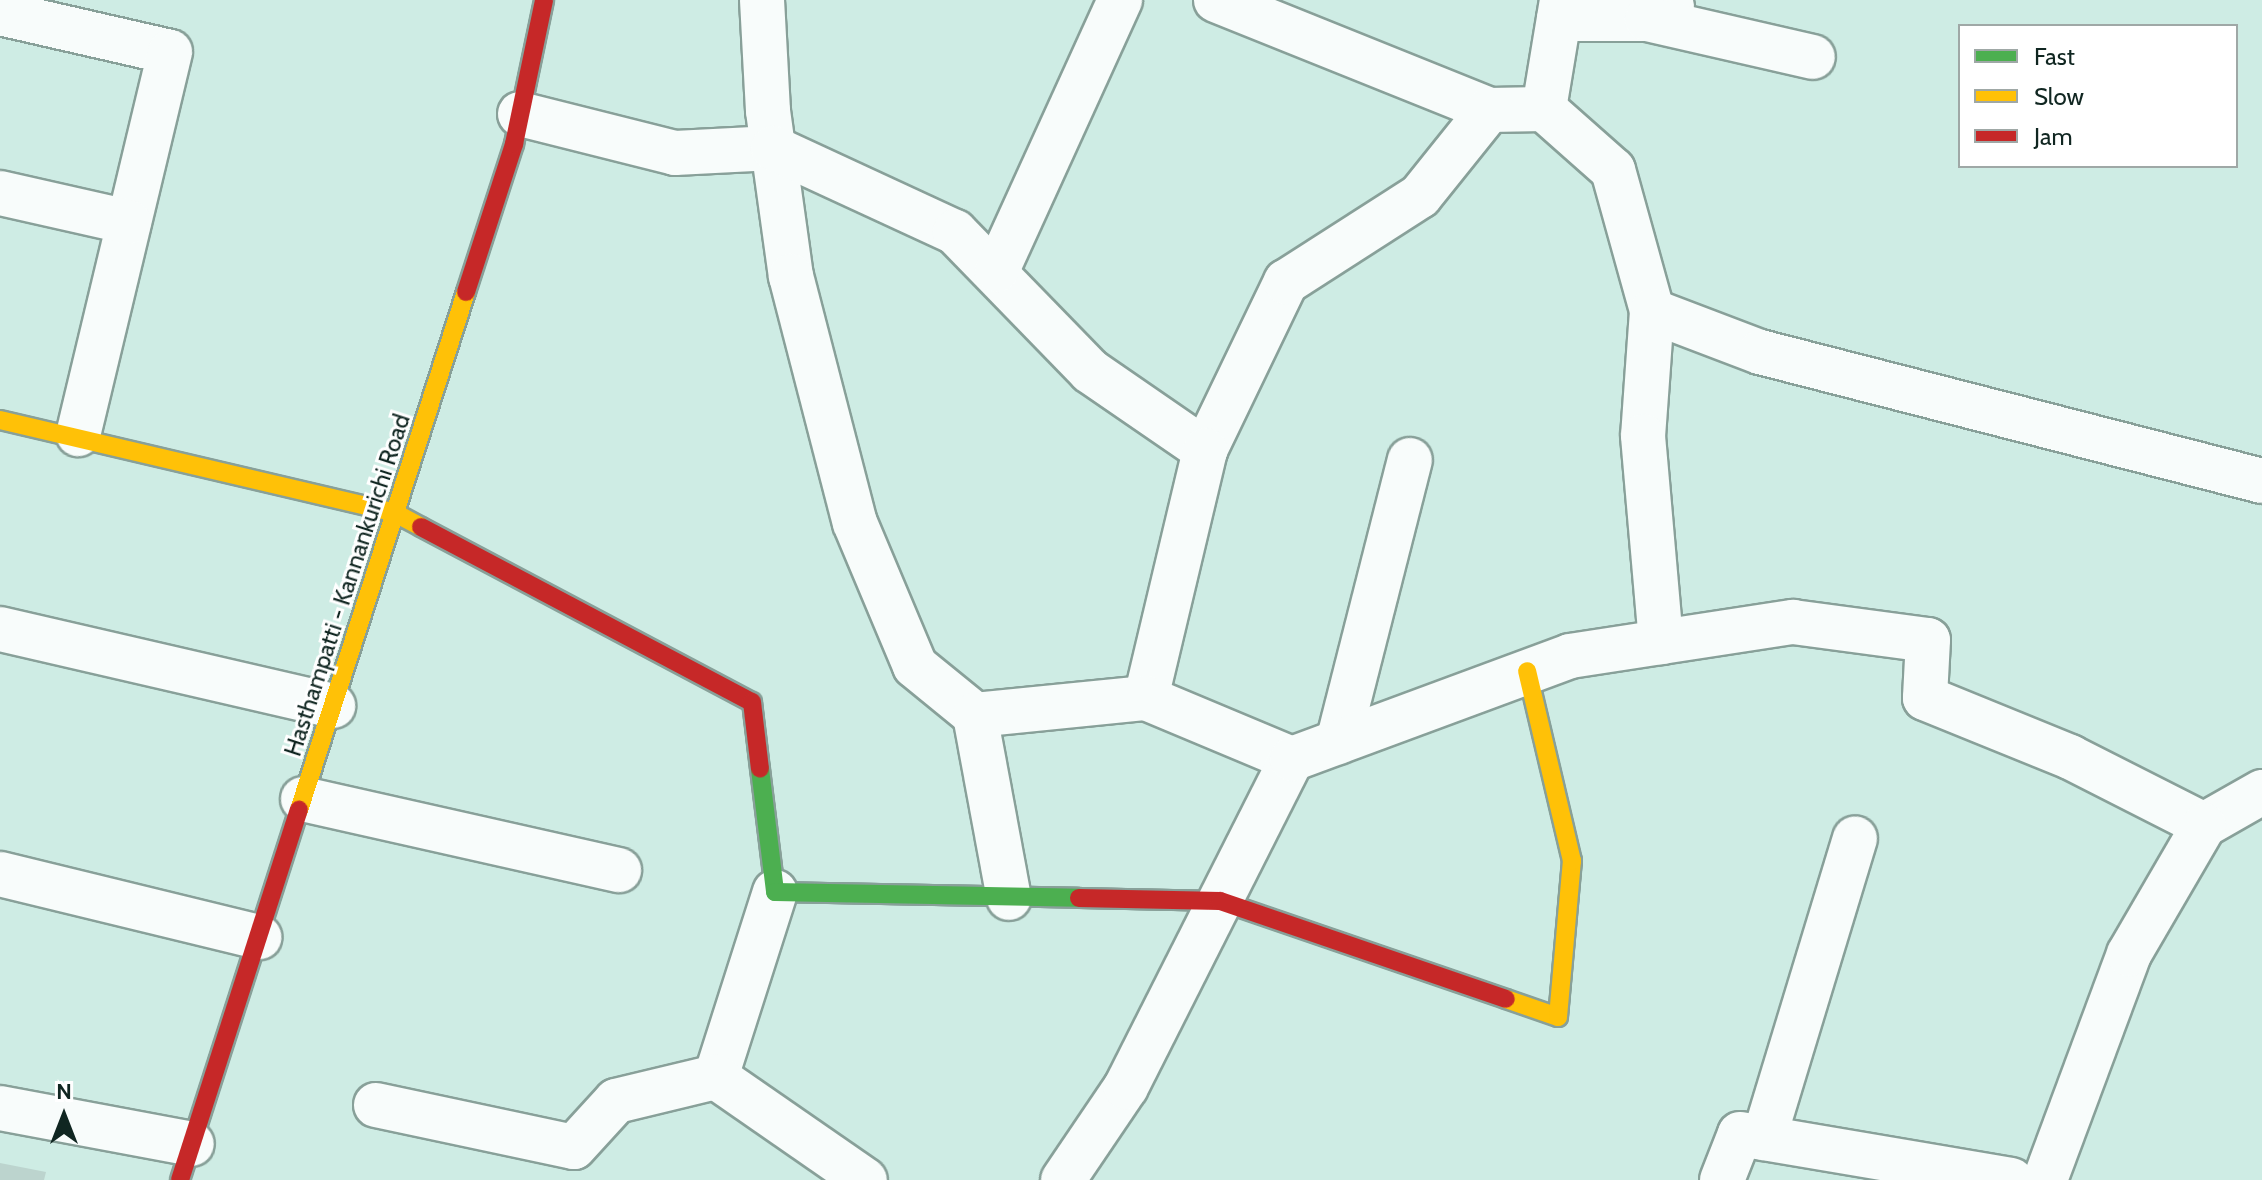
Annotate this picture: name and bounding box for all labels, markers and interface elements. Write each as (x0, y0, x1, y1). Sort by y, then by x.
legend (1958, 24, 2238, 168)
text: Fast (2034, 42, 2075, 71)
text: Slow (2034, 82, 2084, 111)
text: Jam (2034, 122, 2072, 151)
street label: Hasthampatti - Kannankurichi Road (278, 410, 416, 760)
north arrow (24, 1076, 104, 1156)
text: N (56, 1078, 72, 1105)

